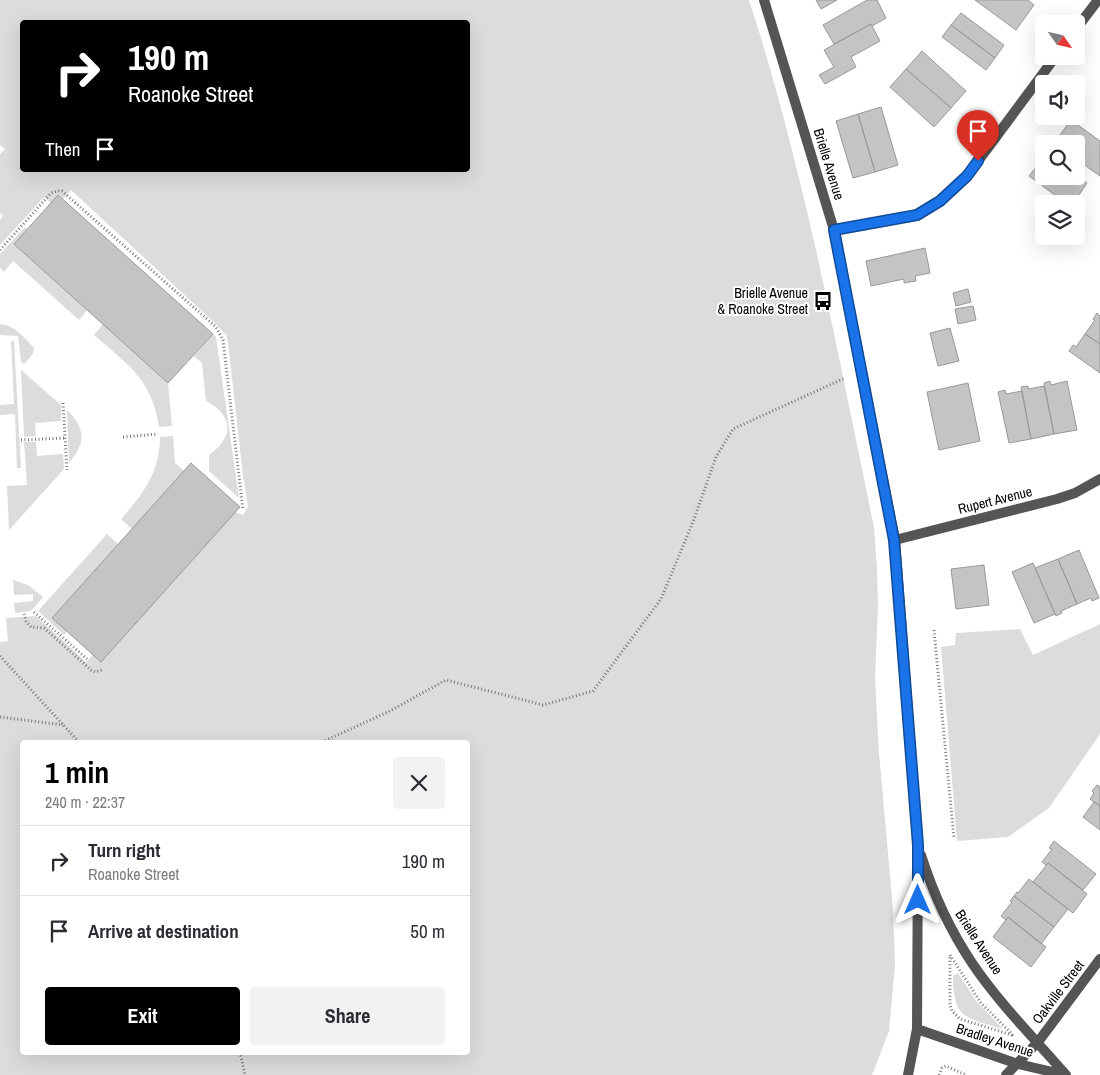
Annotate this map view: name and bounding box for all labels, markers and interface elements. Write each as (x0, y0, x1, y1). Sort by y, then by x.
north arrow (1035, 15, 1085, 65)
map controls (1035, 15, 1085, 245)
text: 190 m (128, 34, 209, 81)
icon: right (45, 40, 110, 105)
button: sound (1035, 75, 1085, 125)
text: Roanoke Street (128, 79, 253, 109)
pin (957, 110, 999, 161)
icon: arrive (964, 117, 992, 145)
street label: Brielle Avenue (810, 126, 848, 202)
icon: arrive (91, 135, 119, 163)
button: search (1035, 135, 1085, 185)
text: Then (45, 136, 81, 162)
button: layers (1035, 195, 1085, 245)
place label: Brielle Avenue & Roanoke Street (717, 284, 808, 318)
bus stop icon: Brielle Avenue & Roanoke Street (812, 290, 834, 312)
street label: Rupert Avenue (956, 482, 1034, 518)
text: 1 min (45, 752, 109, 792)
button: close (393, 757, 445, 809)
text: 240 m · 22:37 (45, 791, 125, 813)
text: Turn right (88, 837, 160, 863)
icon: right (45, 847, 73, 875)
text: 190 m (402, 848, 445, 874)
text: Roanoke Street (88, 863, 179, 885)
position arrow (891, 873, 943, 925)
street label: Brielle Avenue (951, 906, 1007, 978)
icon: arrive (45, 917, 73, 945)
text: Arrive at destination (88, 918, 239, 944)
text: 50 m (410, 918, 445, 944)
street label: Oakville Street (1028, 957, 1088, 1027)
button: Exit (45, 987, 240, 1045)
button: Share (250, 987, 445, 1045)
street label: Bradley Avenue (954, 1019, 1036, 1061)

